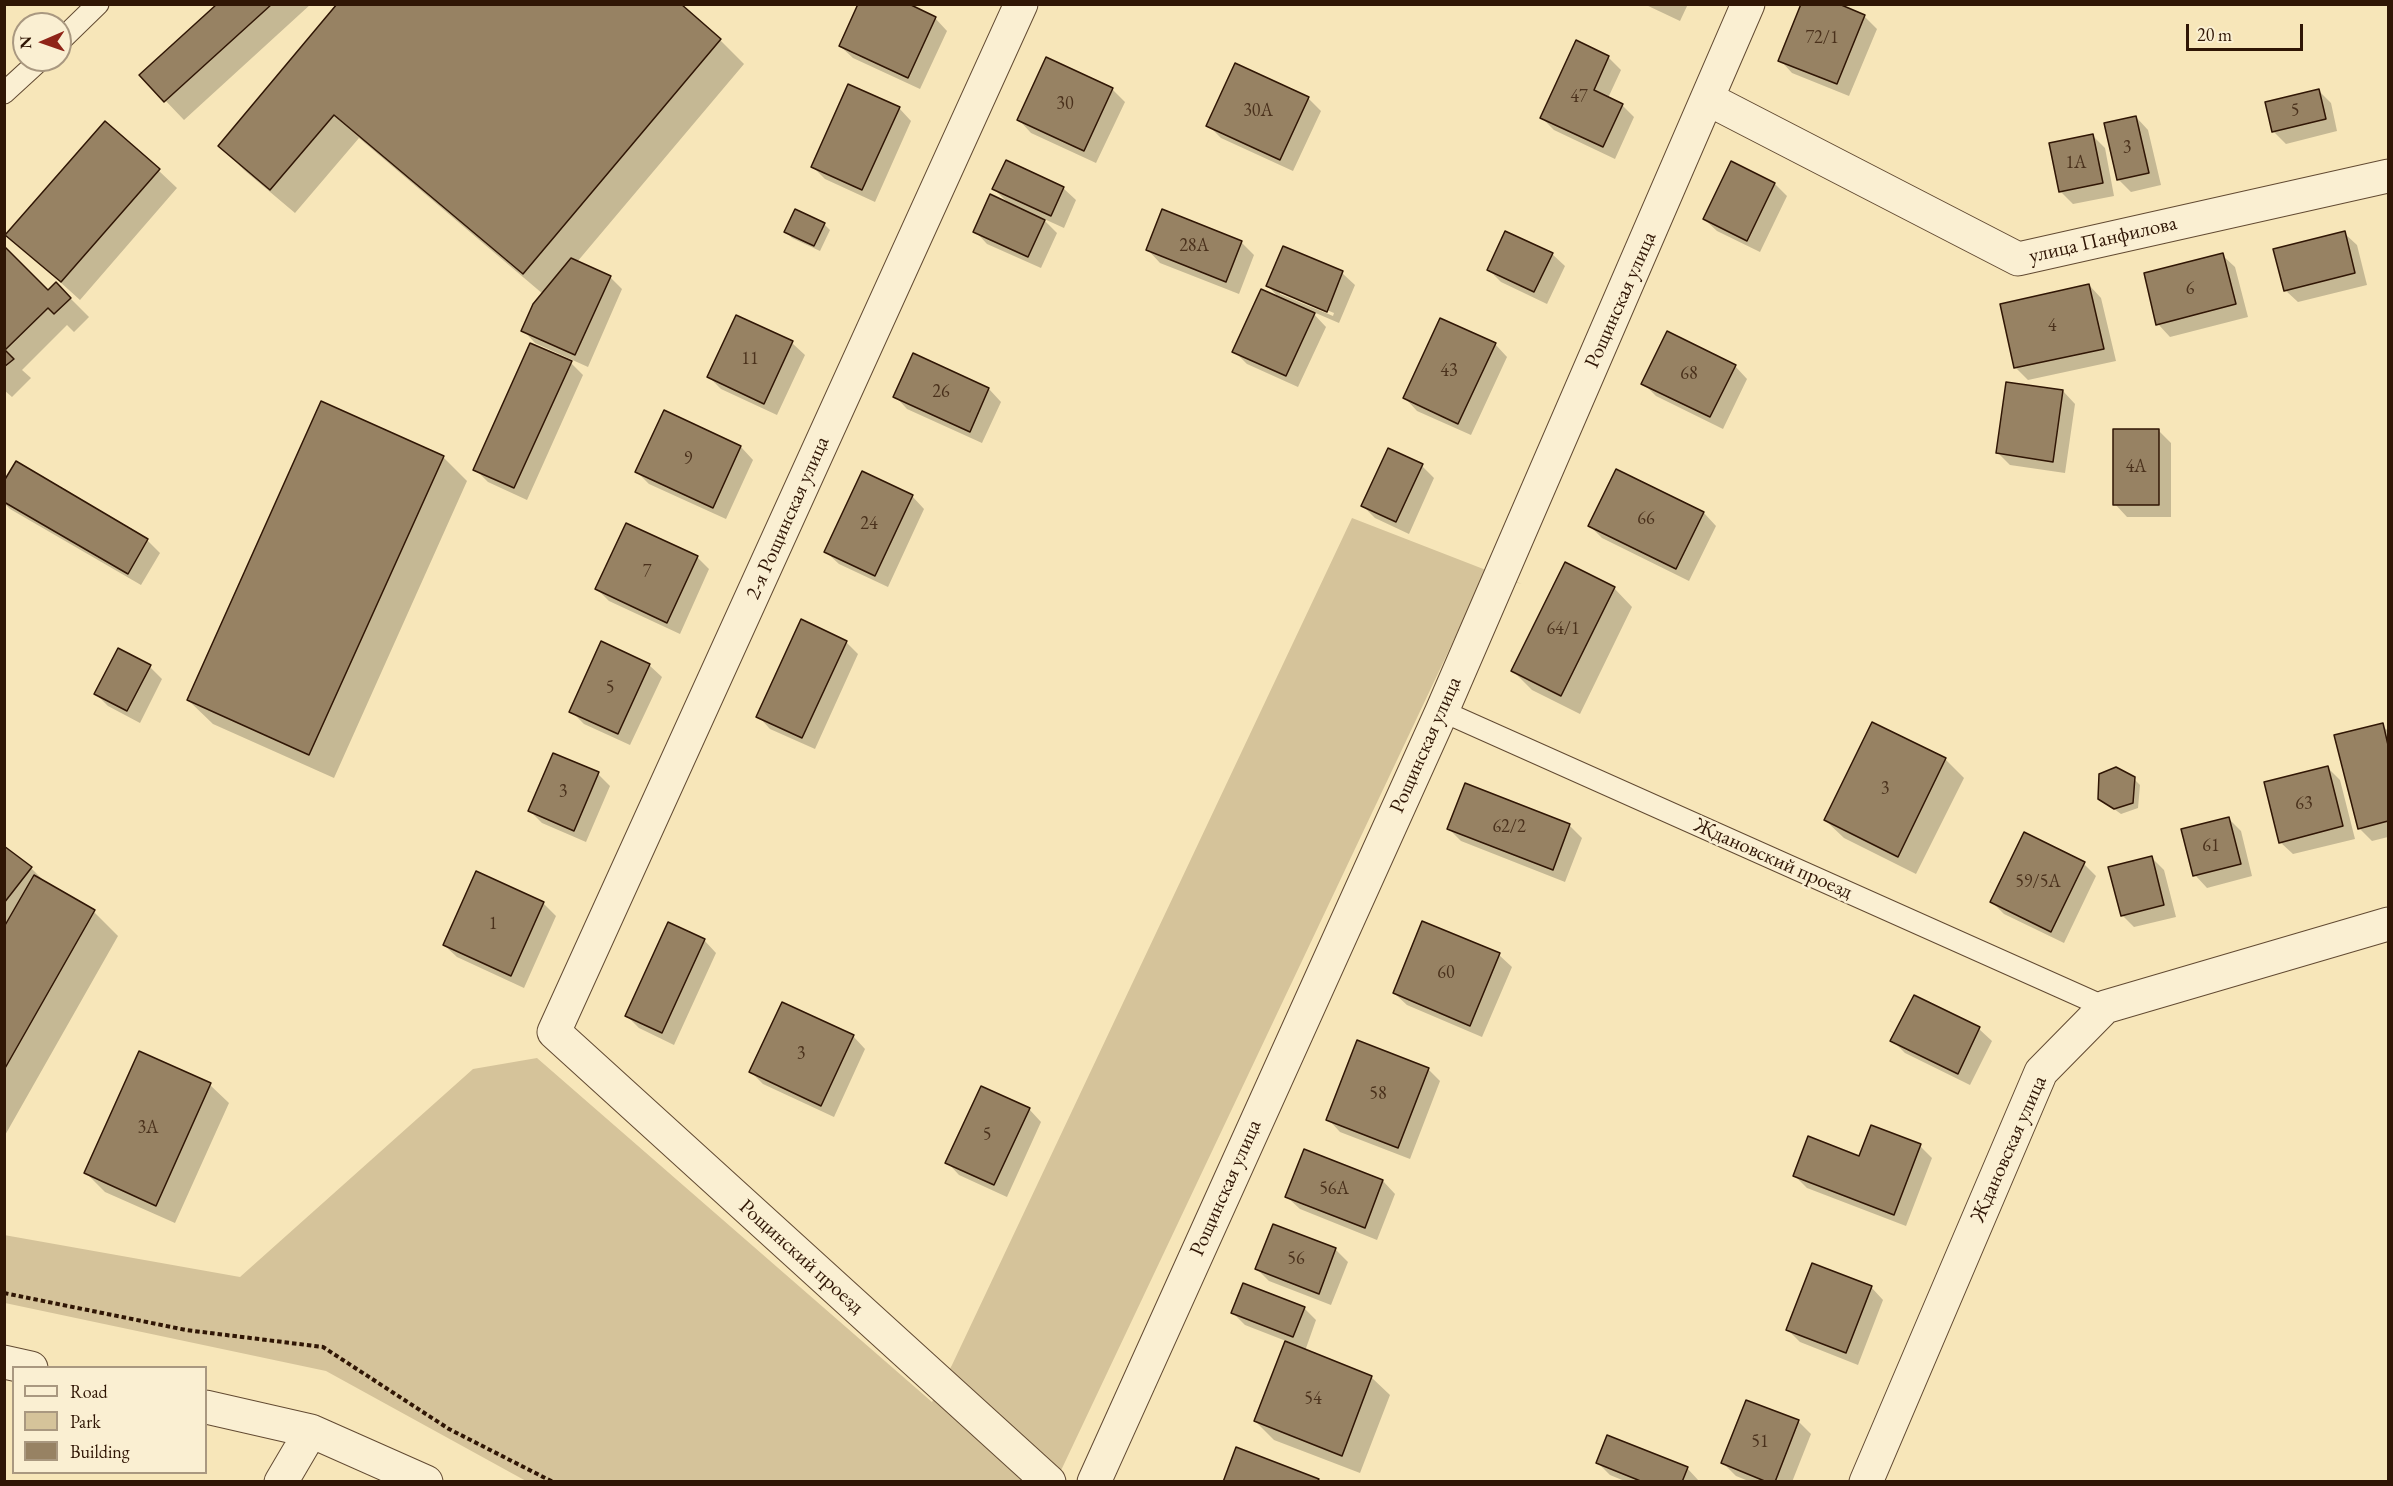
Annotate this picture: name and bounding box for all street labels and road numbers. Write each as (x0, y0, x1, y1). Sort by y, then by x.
street label: улица Панфилова (2027, 211, 2179, 269)
street label: Рощинская улица (1580, 228, 1662, 372)
street label: 2-я Рощинская улица (741, 433, 835, 603)
street label: Рощинская улица (1385, 673, 1467, 817)
street label: Ждановский проезд (1690, 813, 1856, 905)
street label: Ждановская улица (1965, 1072, 2053, 1226)
street label: Рощинская улица (1185, 1116, 1267, 1260)
street label: Рощинский проезд (733, 1194, 869, 1320)

